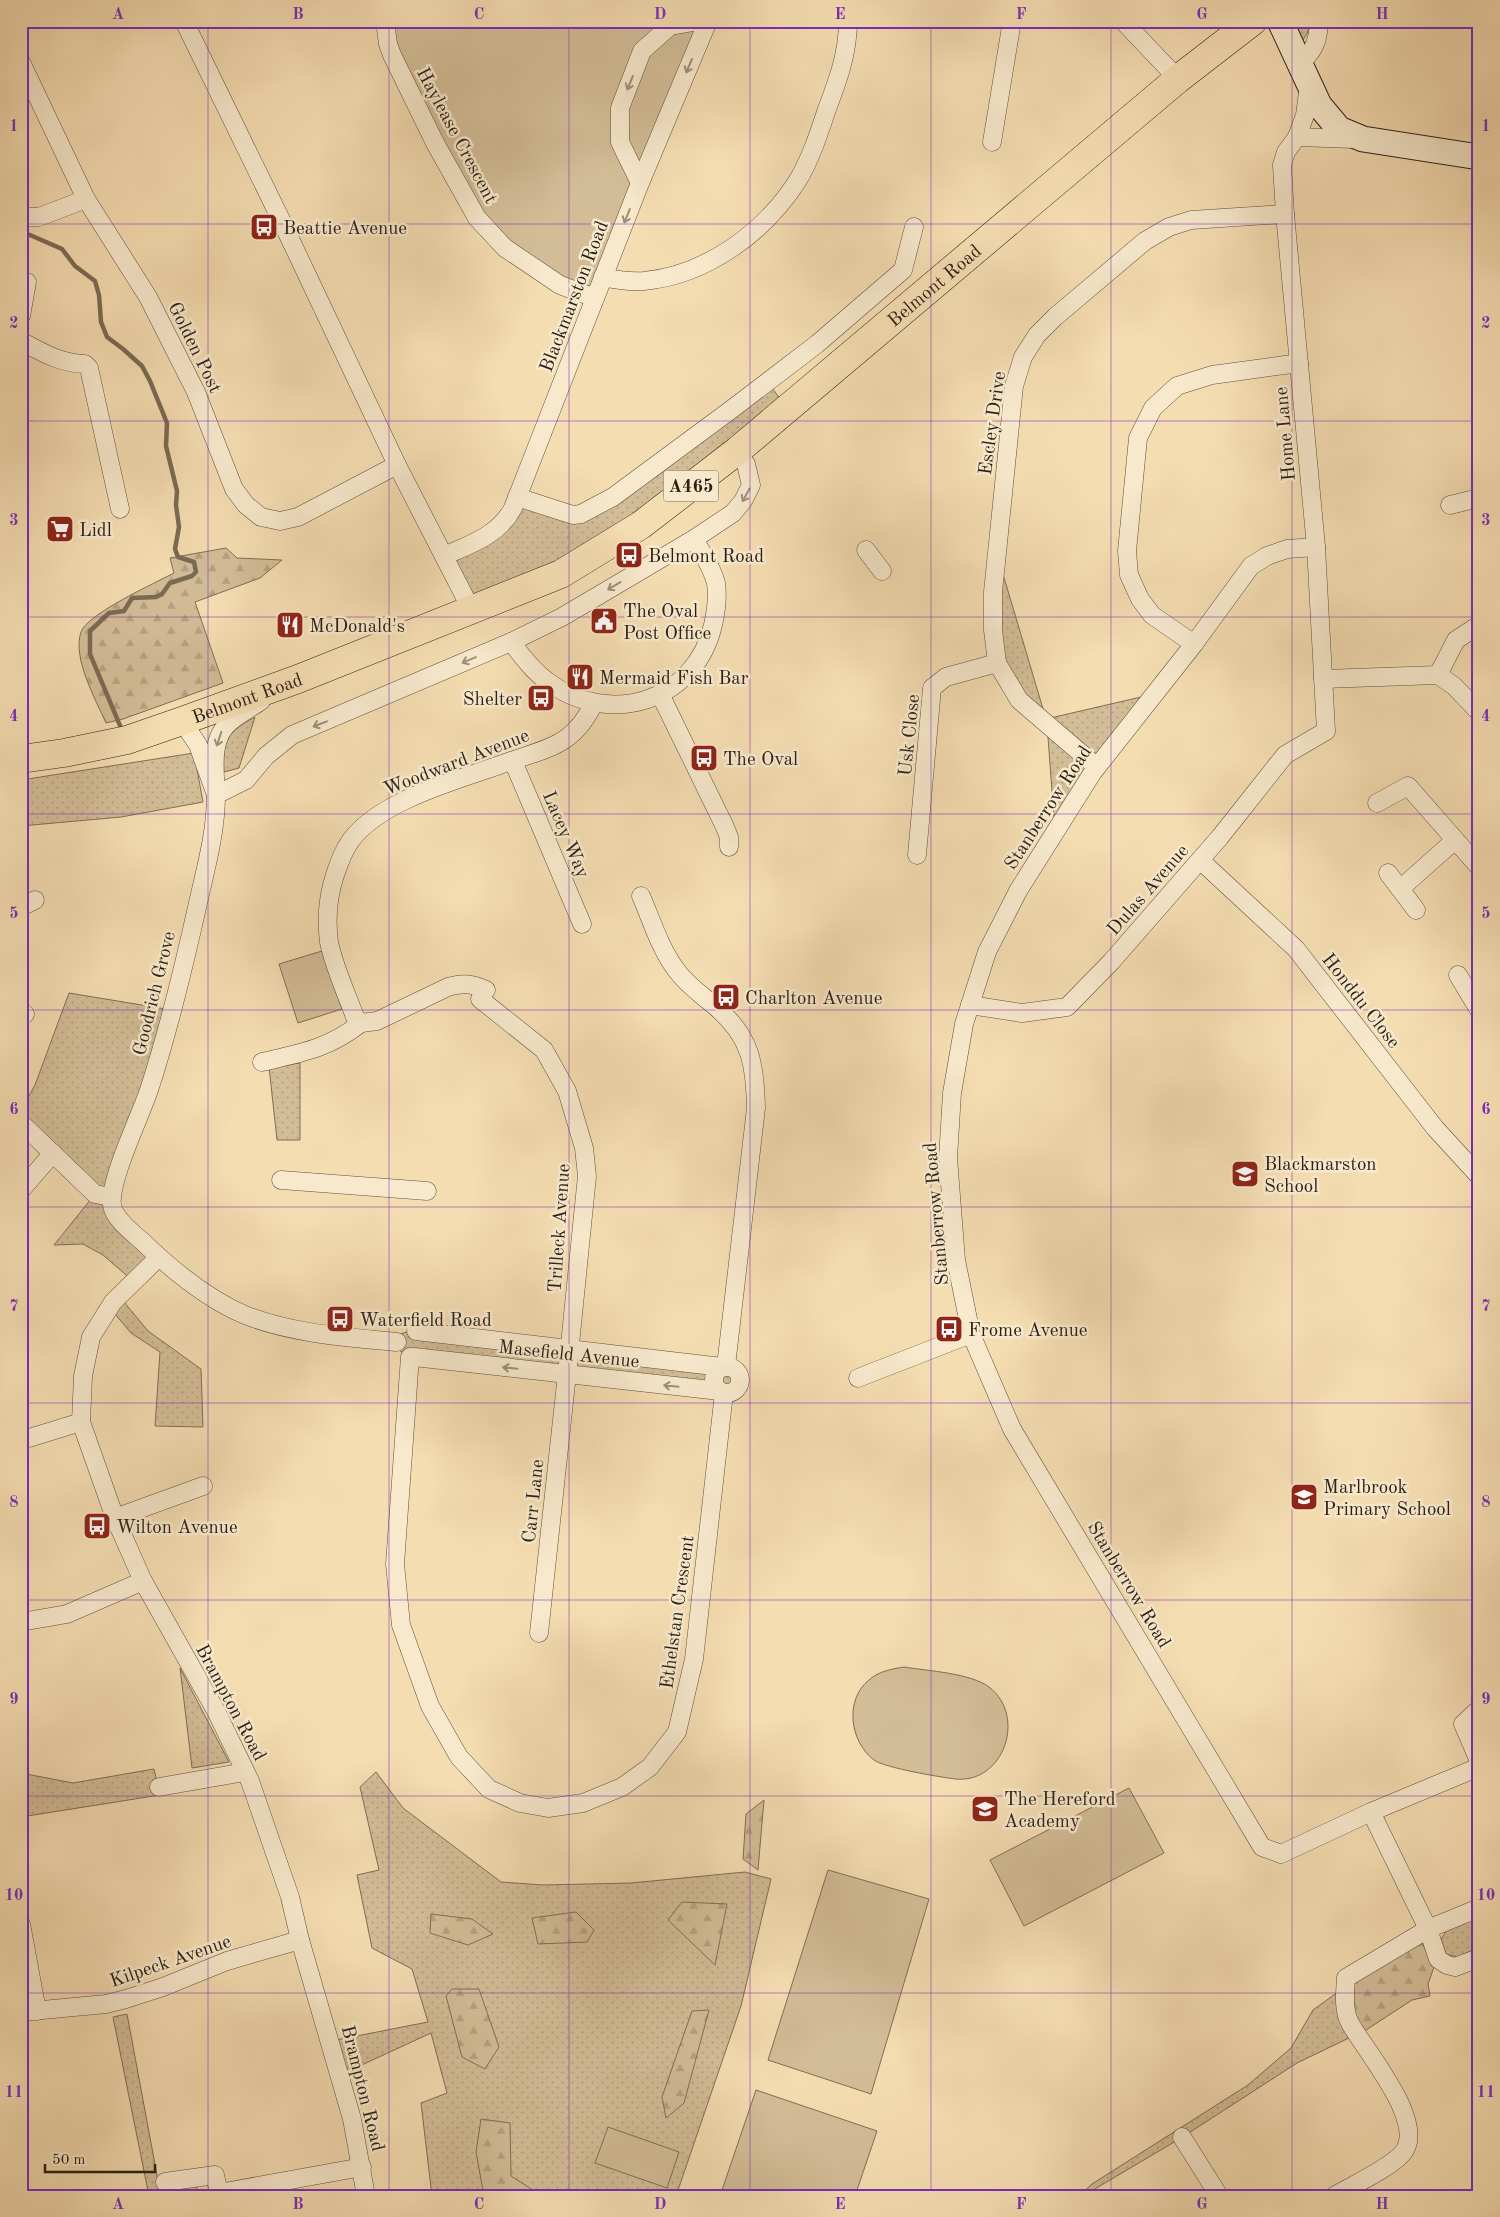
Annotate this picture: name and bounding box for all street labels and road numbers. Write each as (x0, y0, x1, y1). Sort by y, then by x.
street label: Haylease Crescent (412, 65, 500, 207)
street label: Blackmarston Road (538, 219, 613, 375)
street label: Belmont Road (885, 242, 986, 332)
street label: Golden Post (164, 300, 224, 397)
street label: Escley Drive (977, 370, 1010, 476)
street label: Home Lane (1273, 386, 1300, 482)
road number: A465 (664, 471, 718, 502)
street label: Belmont Road (190, 671, 306, 729)
street label: Usk Close (897, 693, 924, 777)
street label: Woodward Avenue (382, 727, 532, 800)
street label: Stanberrow Road (1002, 743, 1096, 874)
street label: Lacey Way (538, 789, 592, 881)
street label: Dulas Avenue (1105, 842, 1193, 940)
street label: Goodrich Grove (131, 930, 180, 1058)
street label: Honddu Close (1317, 951, 1403, 1052)
street label: Stanberrow Road (922, 1141, 953, 1286)
street label: Trilleck Avenue (547, 1163, 574, 1293)
street label: Masefield Avenue (497, 1339, 640, 1372)
street label: Carr Lane (521, 1458, 548, 1544)
street label: Stanberrow Road (1083, 1519, 1173, 1652)
street label: Ethelstan Crescent (658, 1534, 699, 1691)
street label: Brampton Road (191, 1642, 269, 1765)
street label: Kilpeck Avenue (108, 1933, 234, 1992)
street label: Brampton Road (337, 2024, 386, 2154)

